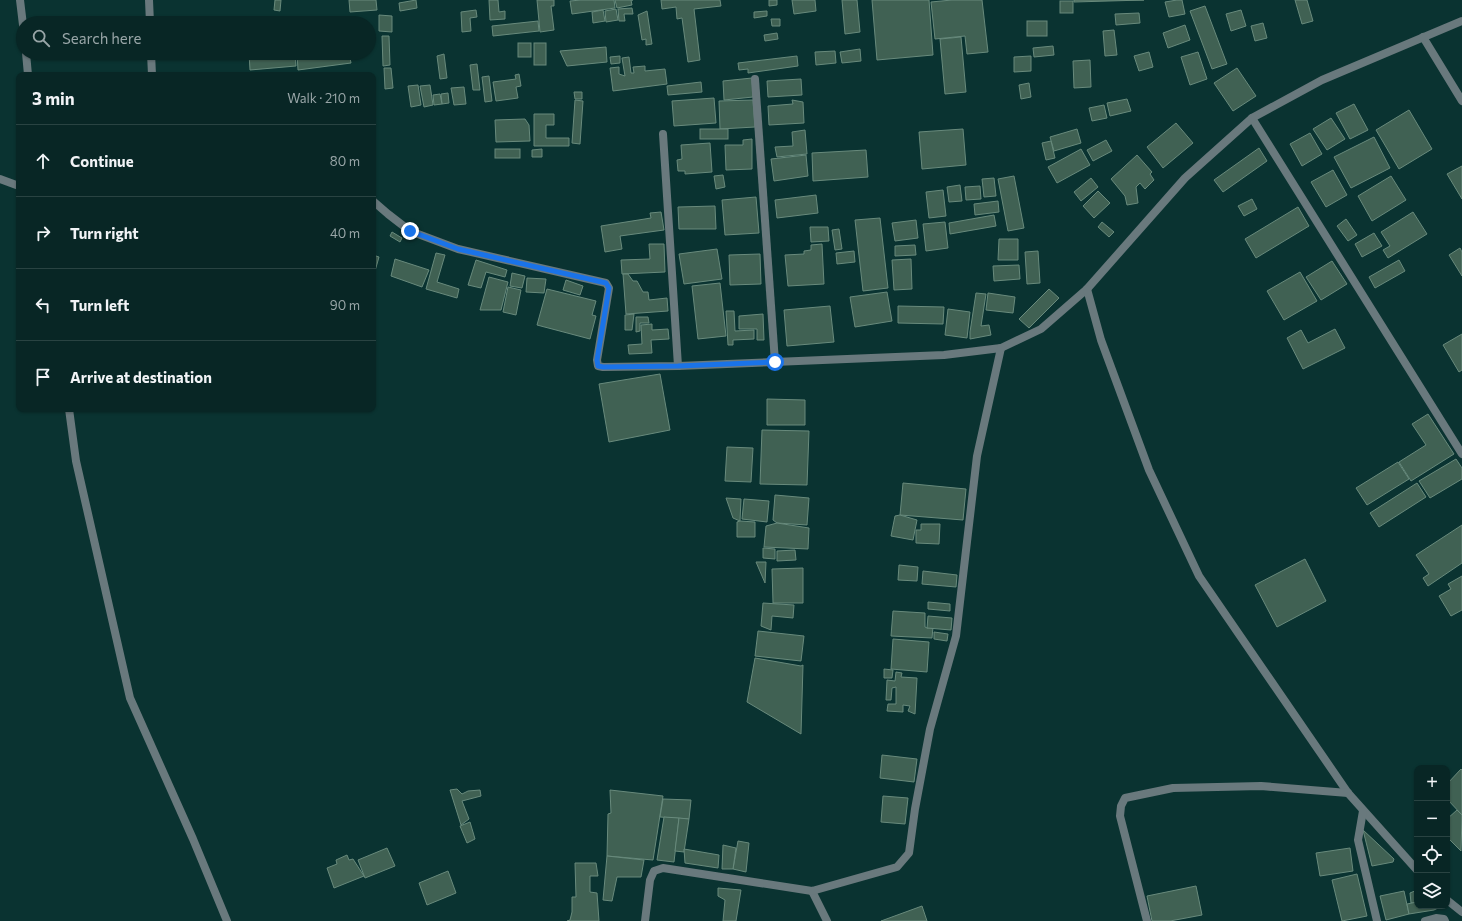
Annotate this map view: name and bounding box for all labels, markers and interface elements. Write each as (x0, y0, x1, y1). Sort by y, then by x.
search box (16, 16, 376, 60)
icon: search (30, 27, 52, 49)
text: Search here (62, 29, 141, 47)
text: 3 min (32, 88, 75, 109)
text: Walk · 210 m (287, 90, 360, 106)
icon: ahead (32, 150, 54, 172)
text: Continue (70, 152, 134, 170)
text: 80 m (330, 153, 360, 169)
icon: right (32, 222, 54, 244)
route end (401, 222, 419, 240)
text: Turn right (70, 224, 139, 242)
text: 40 m (330, 225, 360, 241)
icon: left (32, 294, 54, 316)
text: Turn left (70, 296, 129, 314)
text: 90 m (330, 297, 360, 313)
route start (766, 353, 784, 371)
icon: arrive (32, 366, 54, 388)
text: Arrive at destination (70, 368, 212, 386)
map controls (1414, 765, 1450, 909)
button: + (1414, 765, 1450, 801)
button: − (1414, 801, 1450, 837)
button: locate (1414, 837, 1450, 873)
button: layers (1414, 873, 1450, 909)

